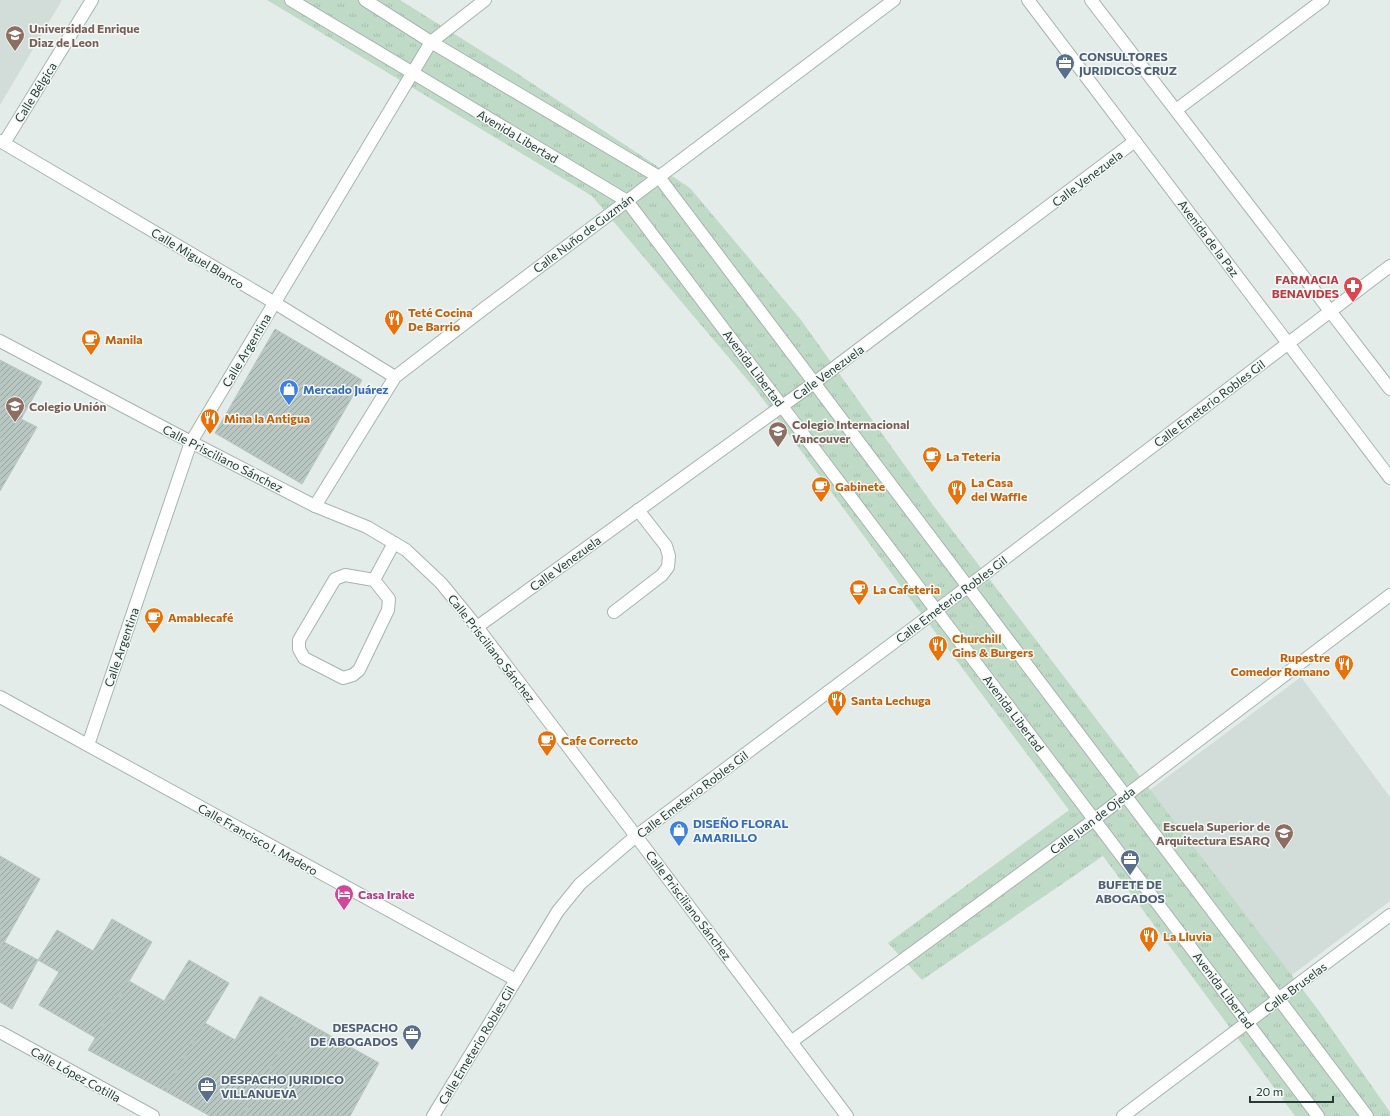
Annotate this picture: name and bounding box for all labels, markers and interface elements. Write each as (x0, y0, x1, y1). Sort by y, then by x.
place label: Universidad Enrique Diaz de Leon (29, 21, 140, 49)
school or university icon: Universidad Enrique Diaz de Leon (4, 24, 26, 52)
place label: CONSULTORES JURIDICOS CRUZ (1079, 49, 1177, 78)
office icon: CONSULTORES JURIDICOS CRUZ (1054, 52, 1076, 80)
street label: Calle Bélgica (11, 59, 59, 125)
street label: Avenida Libertad (475, 106, 561, 166)
street label: Calle Venezuela (1049, 147, 1125, 209)
street label: Calle Nuño de Guzmán (530, 191, 636, 275)
street label: Avenida de la Paz (1176, 197, 1242, 279)
street label: Calle Miguel Blanco (149, 225, 247, 291)
place label: FARMACIA BENAVIDES (1272, 272, 1339, 300)
pharmacy icon: FARMACIA BENAVIDES (1342, 275, 1364, 303)
place label: Teté Cocina De Barrio (408, 305, 473, 333)
restaurant icon: Teté Cocina De Barrio (383, 308, 405, 336)
street label: Calle Argentina (219, 311, 273, 389)
street label: Avenida Libertad (721, 327, 787, 409)
cafe icon: Manila (80, 328, 102, 356)
place label: Manila (105, 332, 143, 346)
street label: Calle Venezuela (790, 342, 866, 402)
street label: Calle Emeterio Robles Gil (1151, 357, 1267, 449)
shop icon: Mercado Juárez (278, 378, 300, 406)
place label: Mercado Juárez (303, 382, 388, 397)
school or university icon: Colegio Unión (4, 395, 26, 423)
place label: Colegio Unión (29, 399, 107, 413)
restaurant icon: Mina la Antigua (199, 407, 221, 435)
place label: Mina la Antigua (224, 411, 310, 425)
place label: Colegio Internacional Vancouver (792, 417, 910, 445)
school or university icon: Colegio Internacional Vancouver (767, 420, 789, 448)
street label: Calle Prisciliano Sánchez (161, 422, 286, 494)
cafe icon: La Teteria (921, 445, 943, 473)
place label: La Teteria (946, 449, 1001, 463)
cafe icon: Gabinete (810, 475, 832, 503)
place label: La Casa del Waffle (971, 475, 1027, 503)
restaurant icon: La Casa del Waffle (946, 478, 968, 506)
place label: Gabinete (835, 479, 885, 493)
street label: Calle Venezuela (527, 533, 603, 593)
street label: Calle Emeterio Robles Gil (893, 553, 1009, 645)
cafe icon: La Cafeteria (848, 578, 870, 606)
place label: La Cafeteria (873, 582, 940, 596)
street label: Calle Prisciliano Sánchez (446, 591, 539, 705)
street label: Calle Argentina (101, 605, 141, 689)
cafe icon: Amablecafé (143, 606, 165, 634)
place label: Amablecafé (168, 610, 233, 624)
place label: Churchill Gins & Burgers (952, 631, 1034, 659)
restaurant icon: Churchill Gins & Burgers (927, 634, 949, 662)
place label: Rupestre Comedor Romano (1230, 650, 1330, 678)
restaurant icon: Rupestre Comedor Romano (1333, 653, 1355, 681)
street label: Avenida Libertad (981, 672, 1047, 754)
restaurant icon: Santa Lechuga (826, 689, 848, 717)
place label: Santa Lechuga (851, 693, 931, 707)
cafe icon: Cafe Correcto (536, 729, 558, 757)
place label: Cafe Correcto (561, 733, 638, 747)
street label: Calle Emeterio Robles Gil (634, 748, 750, 840)
street label: Calle Juan de Ojeda (1047, 783, 1138, 857)
street label: Calle Francisco I. Madero (196, 800, 320, 878)
place label: DISEÑO FLORAL AMARILLO (693, 816, 788, 844)
shop icon: DISEÑO FLORAL AMARILLO (668, 819, 690, 847)
place label: Escuela Superior de Arquitectura ESARQ (1156, 819, 1270, 847)
school or university icon: Escuela Superior de Arquitectura ESARQ (1273, 822, 1295, 850)
street label: Calle Prisciliano Sánchez (643, 848, 735, 962)
office icon: BUFETE DE ABOGADOS (1119, 848, 1141, 876)
place label: BUFETE DE ABOGADOS (1095, 877, 1165, 905)
hotel icon: Casa Irake (333, 883, 355, 911)
place label: Casa Irake (358, 887, 415, 901)
restaurant icon: La Lluvia (1138, 925, 1160, 953)
place label: La Lluvia (1163, 929, 1212, 943)
street label: Avenida Libertad (1191, 949, 1257, 1031)
street label: Calle Bruselas (1261, 959, 1329, 1015)
street label: Calle Emeterio Robles Gil (435, 983, 517, 1107)
place label: DESPACHO DE ABOGADOS (310, 1020, 398, 1048)
office icon: DESPACHO DE ABOGADOS (401, 1023, 423, 1051)
street label: Calle López Cotilla (29, 1043, 123, 1105)
place label: DESPACHO JURIDICO VILLANUEVA (221, 1072, 344, 1100)
office icon: DESPACHO JURIDICO VILLANUEVA (196, 1075, 218, 1103)
scale bar (1250, 1078, 1333, 1104)
text: 20 m (1256, 1084, 1283, 1098)

